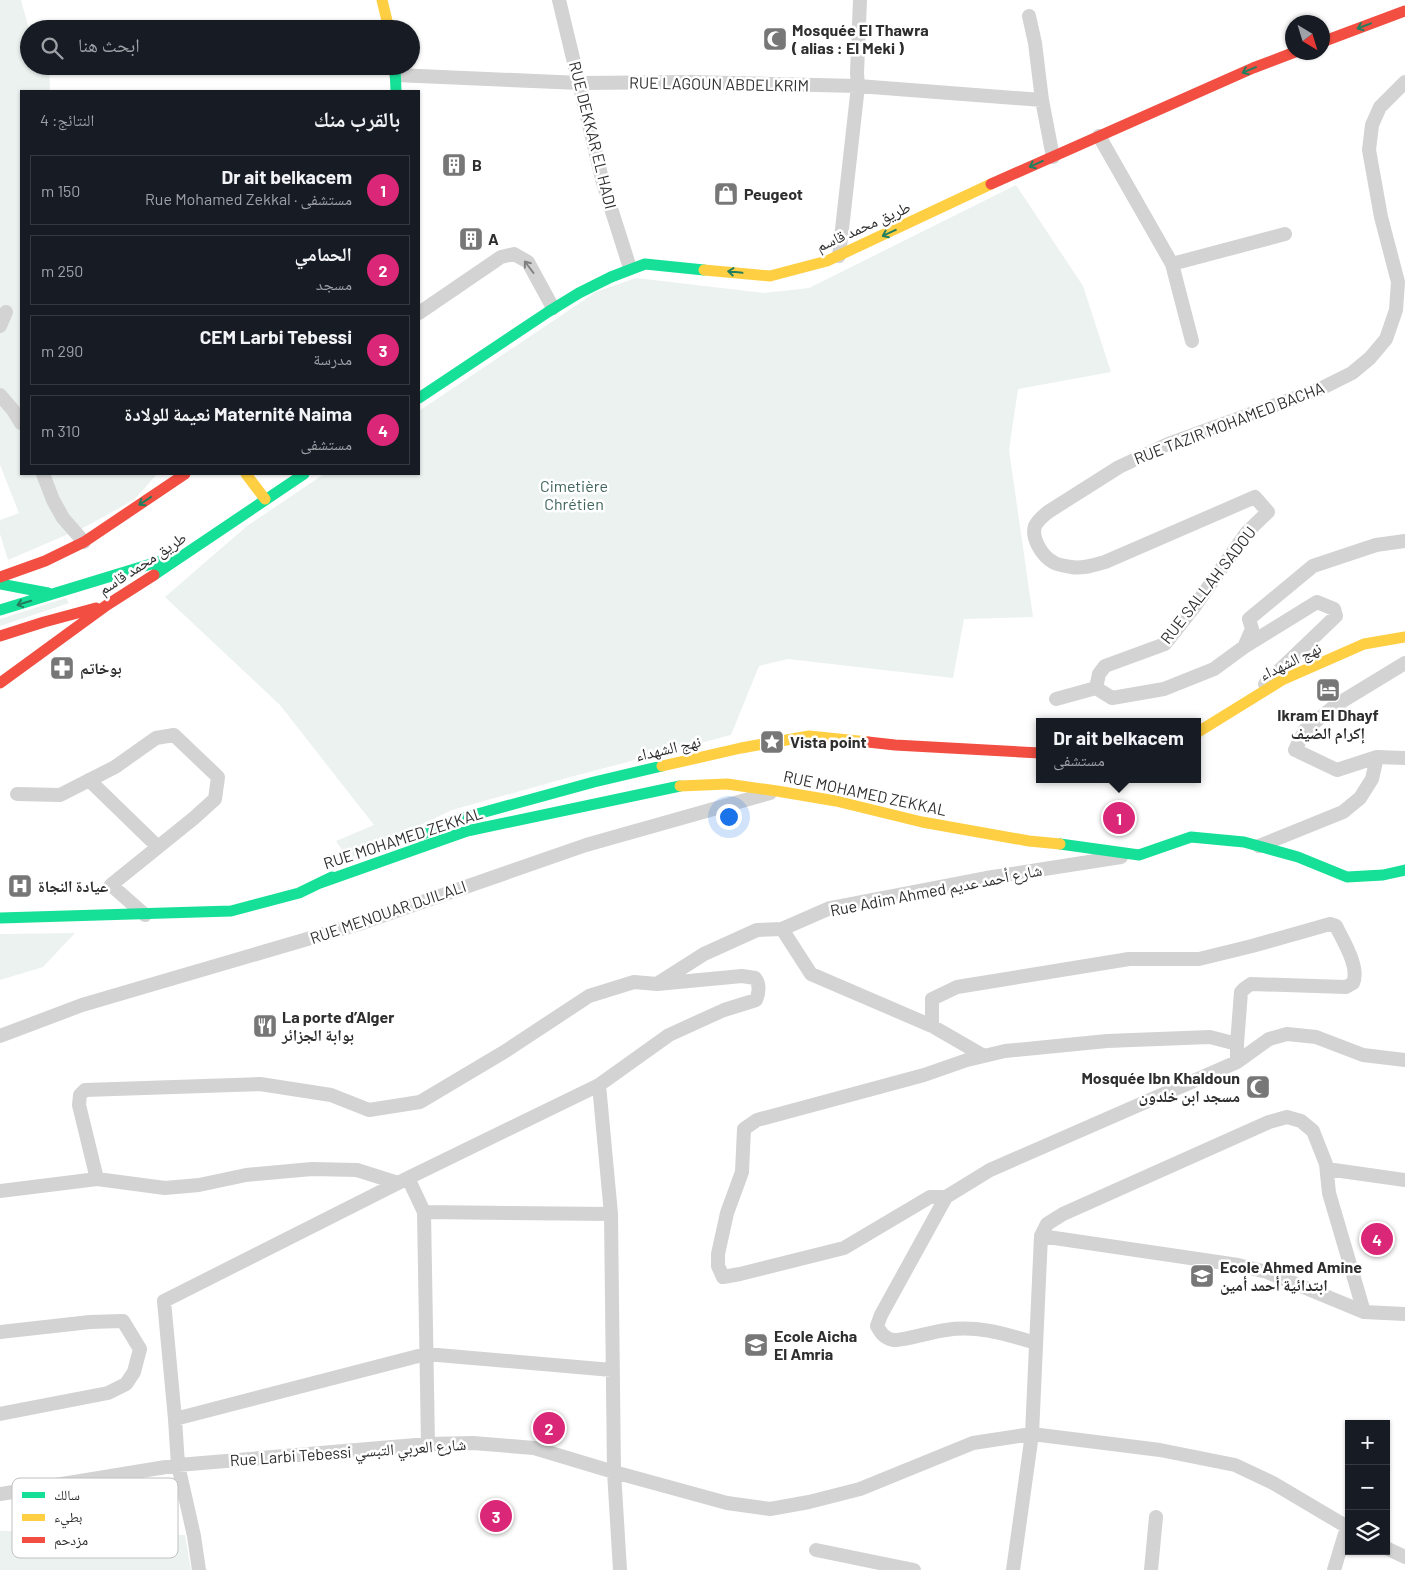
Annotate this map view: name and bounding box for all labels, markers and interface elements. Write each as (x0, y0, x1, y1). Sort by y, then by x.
north arrow (1285, 15, 1330, 60)
search box (20, 20, 420, 75)
place label: Mosquée El Thawra ( alias : El Meki ) (791, 20, 929, 57)
one-way arrow (1357, 22, 1372, 31)
mosque icon: Mosquée El Thawra ( alias : El Meki ) (762, 26, 788, 52)
text: ابحث هنا (78, 33, 140, 56)
icon: search (38, 34, 66, 62)
street label: RUE DEKKAR EL HADI (566, 59, 621, 211)
one-way arrow (1242, 66, 1257, 75)
street label: RUE LAGOUN ABDELKRIM (629, 72, 809, 95)
text: بالقرب منك (314, 106, 400, 131)
text: النتائج: 4 (40, 110, 94, 129)
building icon: B (441, 152, 467, 178)
place label: B (472, 155, 482, 174)
one-way arrow (1029, 160, 1044, 170)
text: Dr ait belkacem (221, 165, 352, 188)
text: 150 m (41, 181, 80, 200)
text: 1 (380, 181, 386, 200)
shop icon: Peugeot (713, 181, 739, 207)
place label: Peugeot (744, 184, 803, 203)
text: مستشفى · Rue Mohamed Zekkal (145, 189, 352, 208)
street label: طريق محمد قاسم (813, 196, 914, 257)
building icon: A (458, 226, 484, 252)
one-way arrow (882, 228, 897, 238)
place label: A (488, 229, 499, 248)
text: الحمامي (295, 242, 352, 265)
one-way arrow (524, 260, 535, 273)
text: 250 m (41, 261, 83, 280)
text: 2 (379, 261, 387, 280)
one-way arrow (727, 268, 743, 277)
text: مسجد (316, 274, 352, 293)
text: CEM Larbi Tebessi (200, 325, 352, 348)
text: 290 m (41, 341, 83, 360)
text: 3 (379, 341, 387, 360)
text: مدرسة (313, 349, 352, 368)
street label: RUE TAZIR MOHAMED BACHA (1131, 377, 1327, 468)
text: Maternité Naima نعيمة للولادة (124, 402, 352, 425)
text: 310 m (41, 421, 80, 440)
text: 4 (378, 421, 388, 440)
text: مستشفى (301, 434, 352, 453)
park label: Cimetière Chrétien (540, 476, 608, 513)
one-way arrow (138, 496, 152, 506)
street label: RUE SALLAH SADOU (1156, 522, 1259, 647)
street label: طريق محمد قاسم (94, 527, 190, 600)
one-way arrow (16, 598, 32, 608)
street label: نهج الشهداء (1256, 637, 1325, 685)
pharmacy icon: بوخاتم (49, 655, 75, 681)
place label: بوخاتم (80, 658, 122, 680)
hotel icon: Ikram El Dhayf إكرام الضيف (1315, 677, 1341, 703)
place label: Ikram El Dhayf إكرام الضيف (1277, 705, 1379, 745)
popup (1036, 718, 1201, 783)
text: Dr ait belkacem (1053, 726, 1184, 749)
place icon: Vista point (759, 729, 785, 755)
street label: نهج الشهداء (633, 731, 703, 766)
place label: Vista point (790, 732, 867, 751)
text: مستشفى (1053, 750, 1105, 769)
street label: RUE MOHAMED ZEKKAL (782, 766, 948, 819)
pin: 1 (1103, 799, 1135, 837)
street label: RUE MOHAMED ZEKKAL (321, 803, 485, 872)
your location (716, 804, 742, 830)
street label: Rue Adim Ahmed شارع أحمد عديم (828, 860, 1044, 921)
hospital icon: عيادة النجاة (7, 873, 33, 899)
place label: عيادة النجاة (38, 876, 108, 895)
street label: RUE MENOUAR DJILALI (307, 876, 468, 947)
place label: La porte d’Alger بوابة الجزائر (281, 1007, 394, 1045)
restaurant icon: La porte d’Alger بوابة الجزائر (252, 1013, 278, 1039)
place label: Mosquée Ibn Khaldoun مسجد ابن خلدون (1081, 1068, 1240, 1106)
mosque icon: Mosquée Ibn Khaldoun مسجد ابن خلدون (1245, 1074, 1271, 1100)
pin: 4 (1361, 1220, 1393, 1258)
place label: Ecole Ahmed Amine ابتدائية أحمد أمين (1220, 1257, 1362, 1295)
school or university icon: Ecole Ahmed Amine ابتدائية أحمد أمين (1189, 1263, 1215, 1289)
place label: Ecole Aicha El Amria (774, 1326, 857, 1363)
school or university icon: Ecole Aicha El Amria (743, 1332, 769, 1358)
pin: 2 (533, 1409, 565, 1447)
map controls (1345, 1420, 1390, 1555)
button: + (1345, 1420, 1390, 1465)
street label: Rue Larbi Tebessi شارع العربي التبسي (229, 1434, 467, 1473)
button: − (1345, 1465, 1390, 1510)
legend (12, 1478, 178, 1558)
text: سالك (54, 1486, 80, 1503)
pin: 3 (480, 1497, 512, 1535)
text: بطيء (54, 1508, 83, 1529)
button: layers (1345, 1510, 1390, 1555)
text: مزدحم (54, 1531, 88, 1550)

